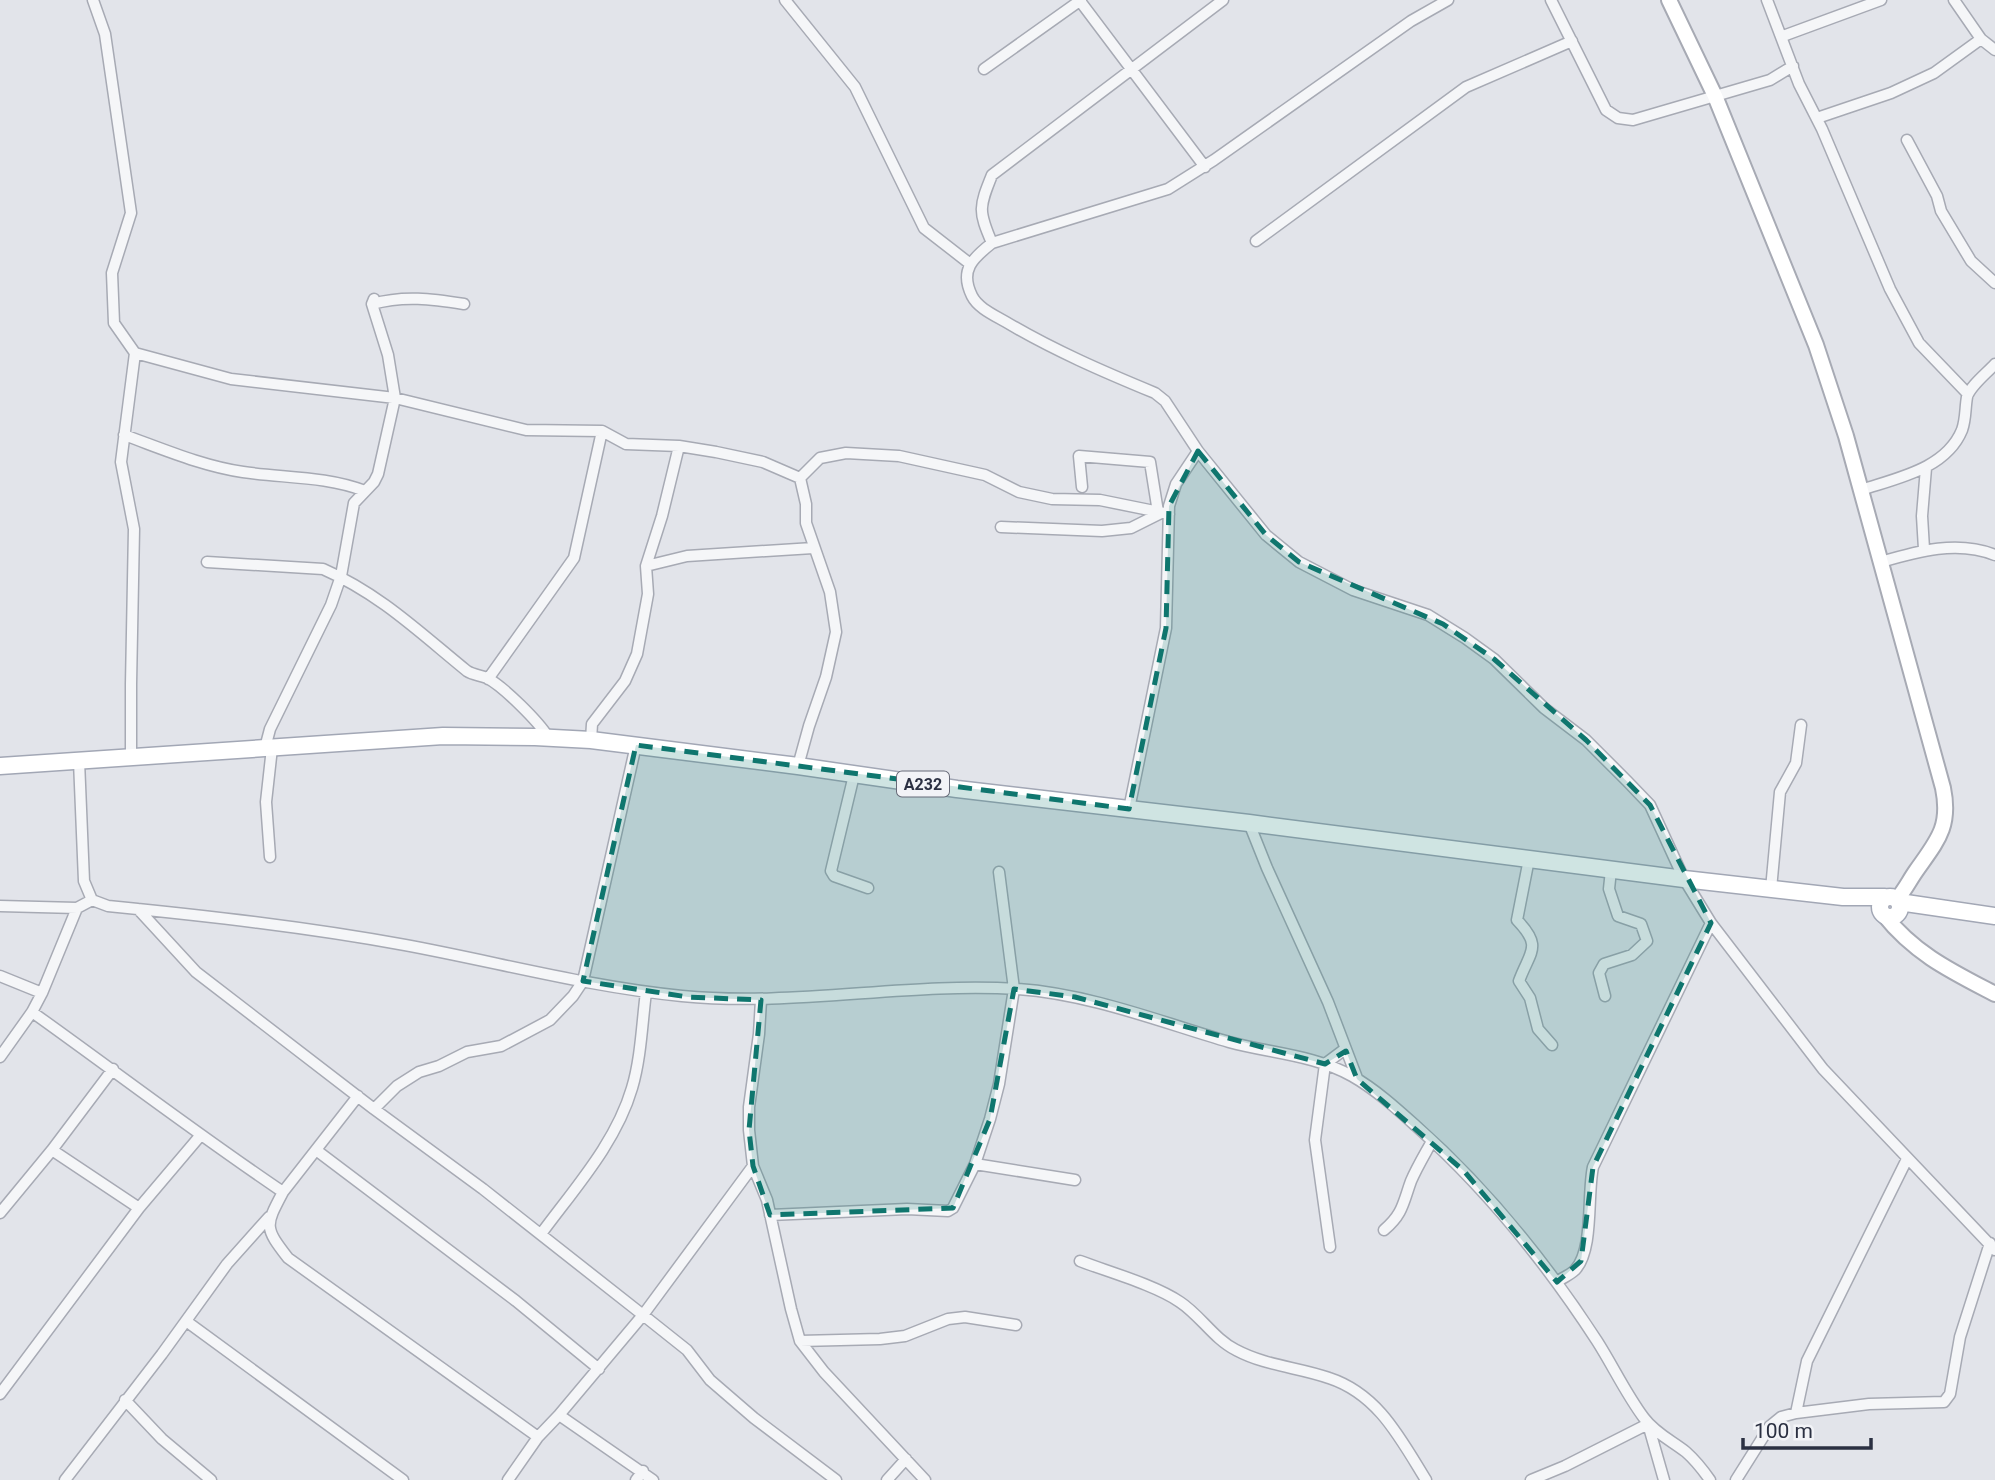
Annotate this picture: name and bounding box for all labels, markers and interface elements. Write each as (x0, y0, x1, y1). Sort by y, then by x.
road number: A232 (897, 772, 949, 796)
scale bar (1743, 1406, 1871, 1450)
text: 100 m (1754, 1419, 1813, 1443)

